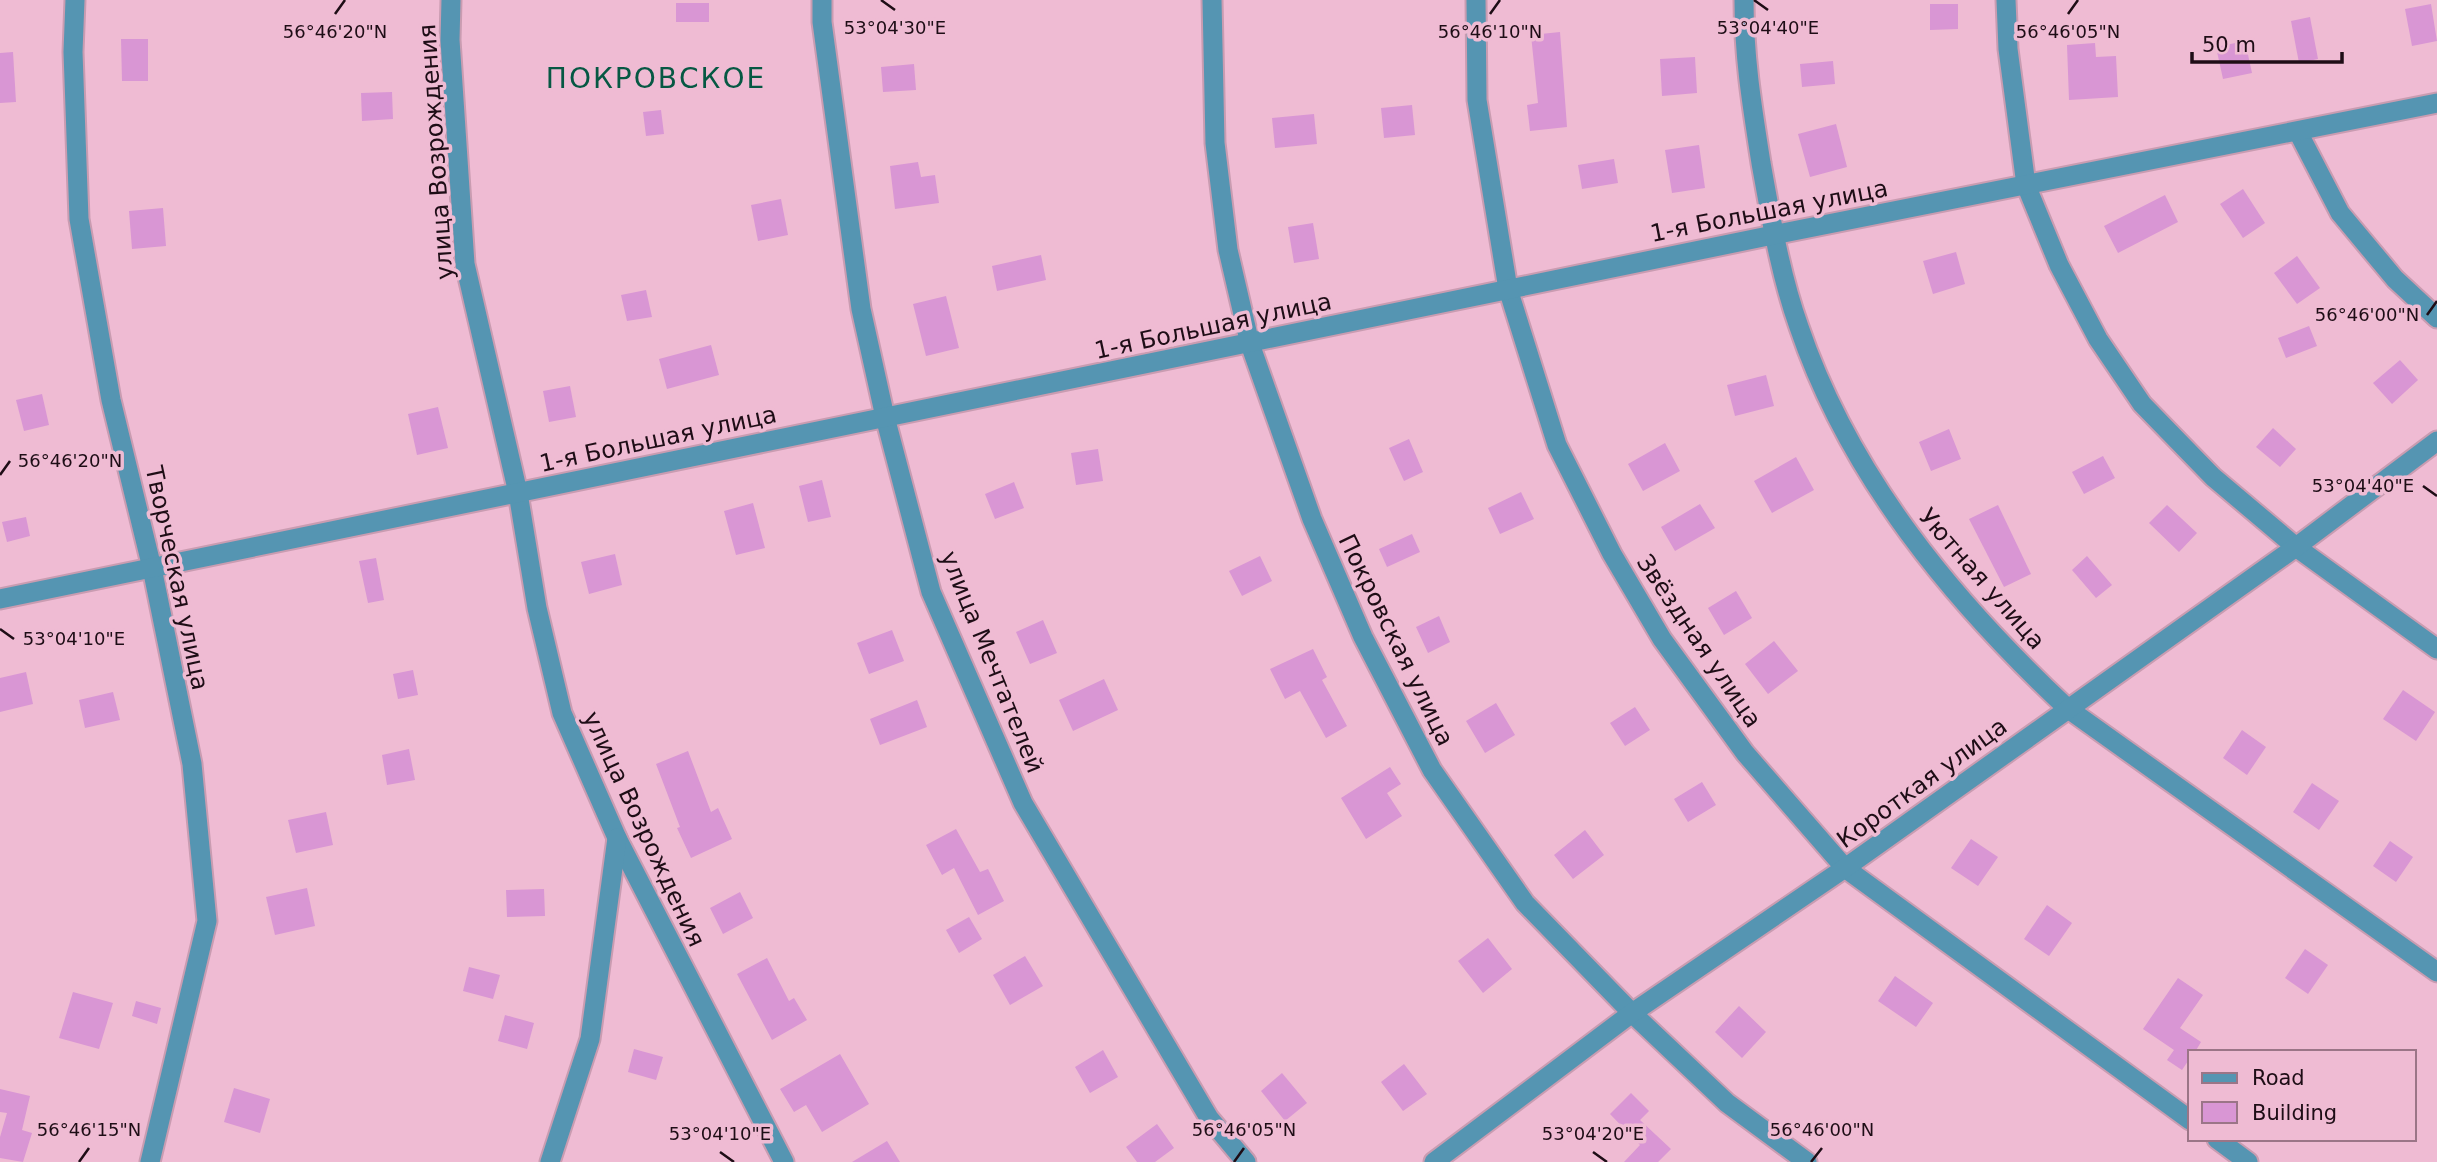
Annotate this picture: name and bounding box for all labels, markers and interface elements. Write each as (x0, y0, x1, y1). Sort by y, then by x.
text: 53°04'30"E (844, 17, 946, 38)
text: 53°04'40"E (1717, 17, 1819, 38)
text: 56°46'20"N (283, 21, 387, 42)
text: 56°46'10"N (1438, 21, 1542, 42)
text: 56°46'05"N (2016, 21, 2120, 42)
scale bar (2192, 21, 2342, 65)
street label: улица Возрождения (413, 23, 459, 281)
text: 50 m (2202, 33, 2256, 57)
district label: ПОКРОВСКОЕ (546, 62, 766, 95)
street label: 1-я Большая улица (1648, 174, 1890, 248)
street label: 1-я Большая улица (1092, 287, 1334, 365)
text: 56°46'00"N (2315, 304, 2419, 325)
street label: 1-я Большая улица (537, 400, 779, 478)
text: 56°46'20"N (18, 450, 122, 471)
street label: Творческая улица (139, 462, 214, 693)
text: 53°04'40"E (2312, 475, 2414, 496)
street label: Уютная улица (1913, 503, 2051, 655)
street label: Покровская улица (1333, 530, 1459, 750)
street label: улица Мечтателей (935, 547, 1049, 777)
street label: Звёздная улица (1631, 549, 1767, 733)
text: 53°04'10"E (23, 628, 125, 649)
street label: улица Возрождения (577, 707, 711, 951)
street label: Короткая улица (1832, 712, 2012, 854)
legend (2188, 1050, 2416, 1141)
text: Road (2252, 1066, 2305, 1090)
text: Building (2252, 1101, 2337, 1125)
text: 56°46'15"N (37, 1119, 141, 1140)
text: 56°46'05"N (1192, 1119, 1296, 1140)
text: 56°46'00"N (1770, 1119, 1874, 1140)
text: 53°04'10"E (669, 1123, 771, 1144)
text: 53°04'20"E (1542, 1123, 1644, 1144)

